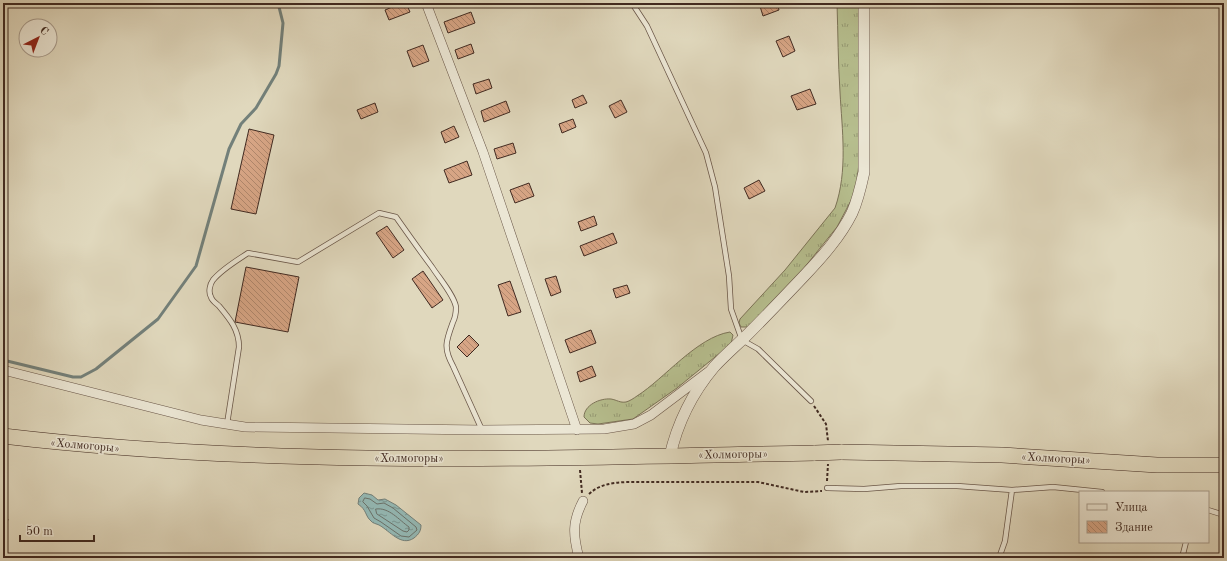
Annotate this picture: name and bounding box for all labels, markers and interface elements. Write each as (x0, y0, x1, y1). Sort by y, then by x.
north arrow (18, 18, 58, 58)
text: С (37, 25, 50, 38)
street label: «Холмогоры» (50, 437, 120, 455)
street label: «Холмогоры» (698, 448, 768, 462)
street label: «Холмогоры» (1021, 451, 1091, 467)
street label: «Холмогоры» (374, 453, 444, 465)
legend (1079, 491, 1209, 543)
text: Улица (1115, 502, 1148, 514)
scale bar (20, 517, 94, 543)
text: Здание (1115, 522, 1153, 534)
text: 50 m (26, 525, 53, 538)

